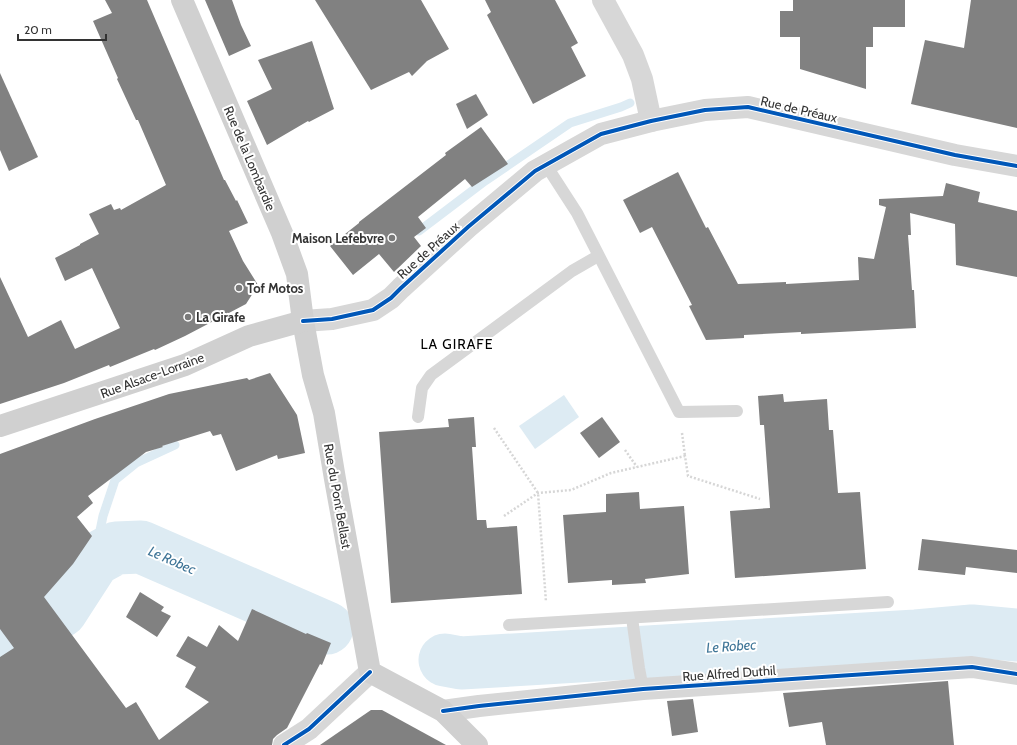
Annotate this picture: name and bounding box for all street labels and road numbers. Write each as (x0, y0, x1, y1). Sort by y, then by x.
street label: Rue de Préaux (759, 92, 840, 126)
street label: Rue de la Lombardie (221, 103, 279, 213)
street label: Rue de Préaux (394, 217, 463, 282)
street label: Rue Alsace-Lorraine (98, 349, 206, 401)
street label: Rue du Pont Bellast (321, 442, 355, 550)
street label: Rue Alfred Duthil (682, 662, 776, 684)

